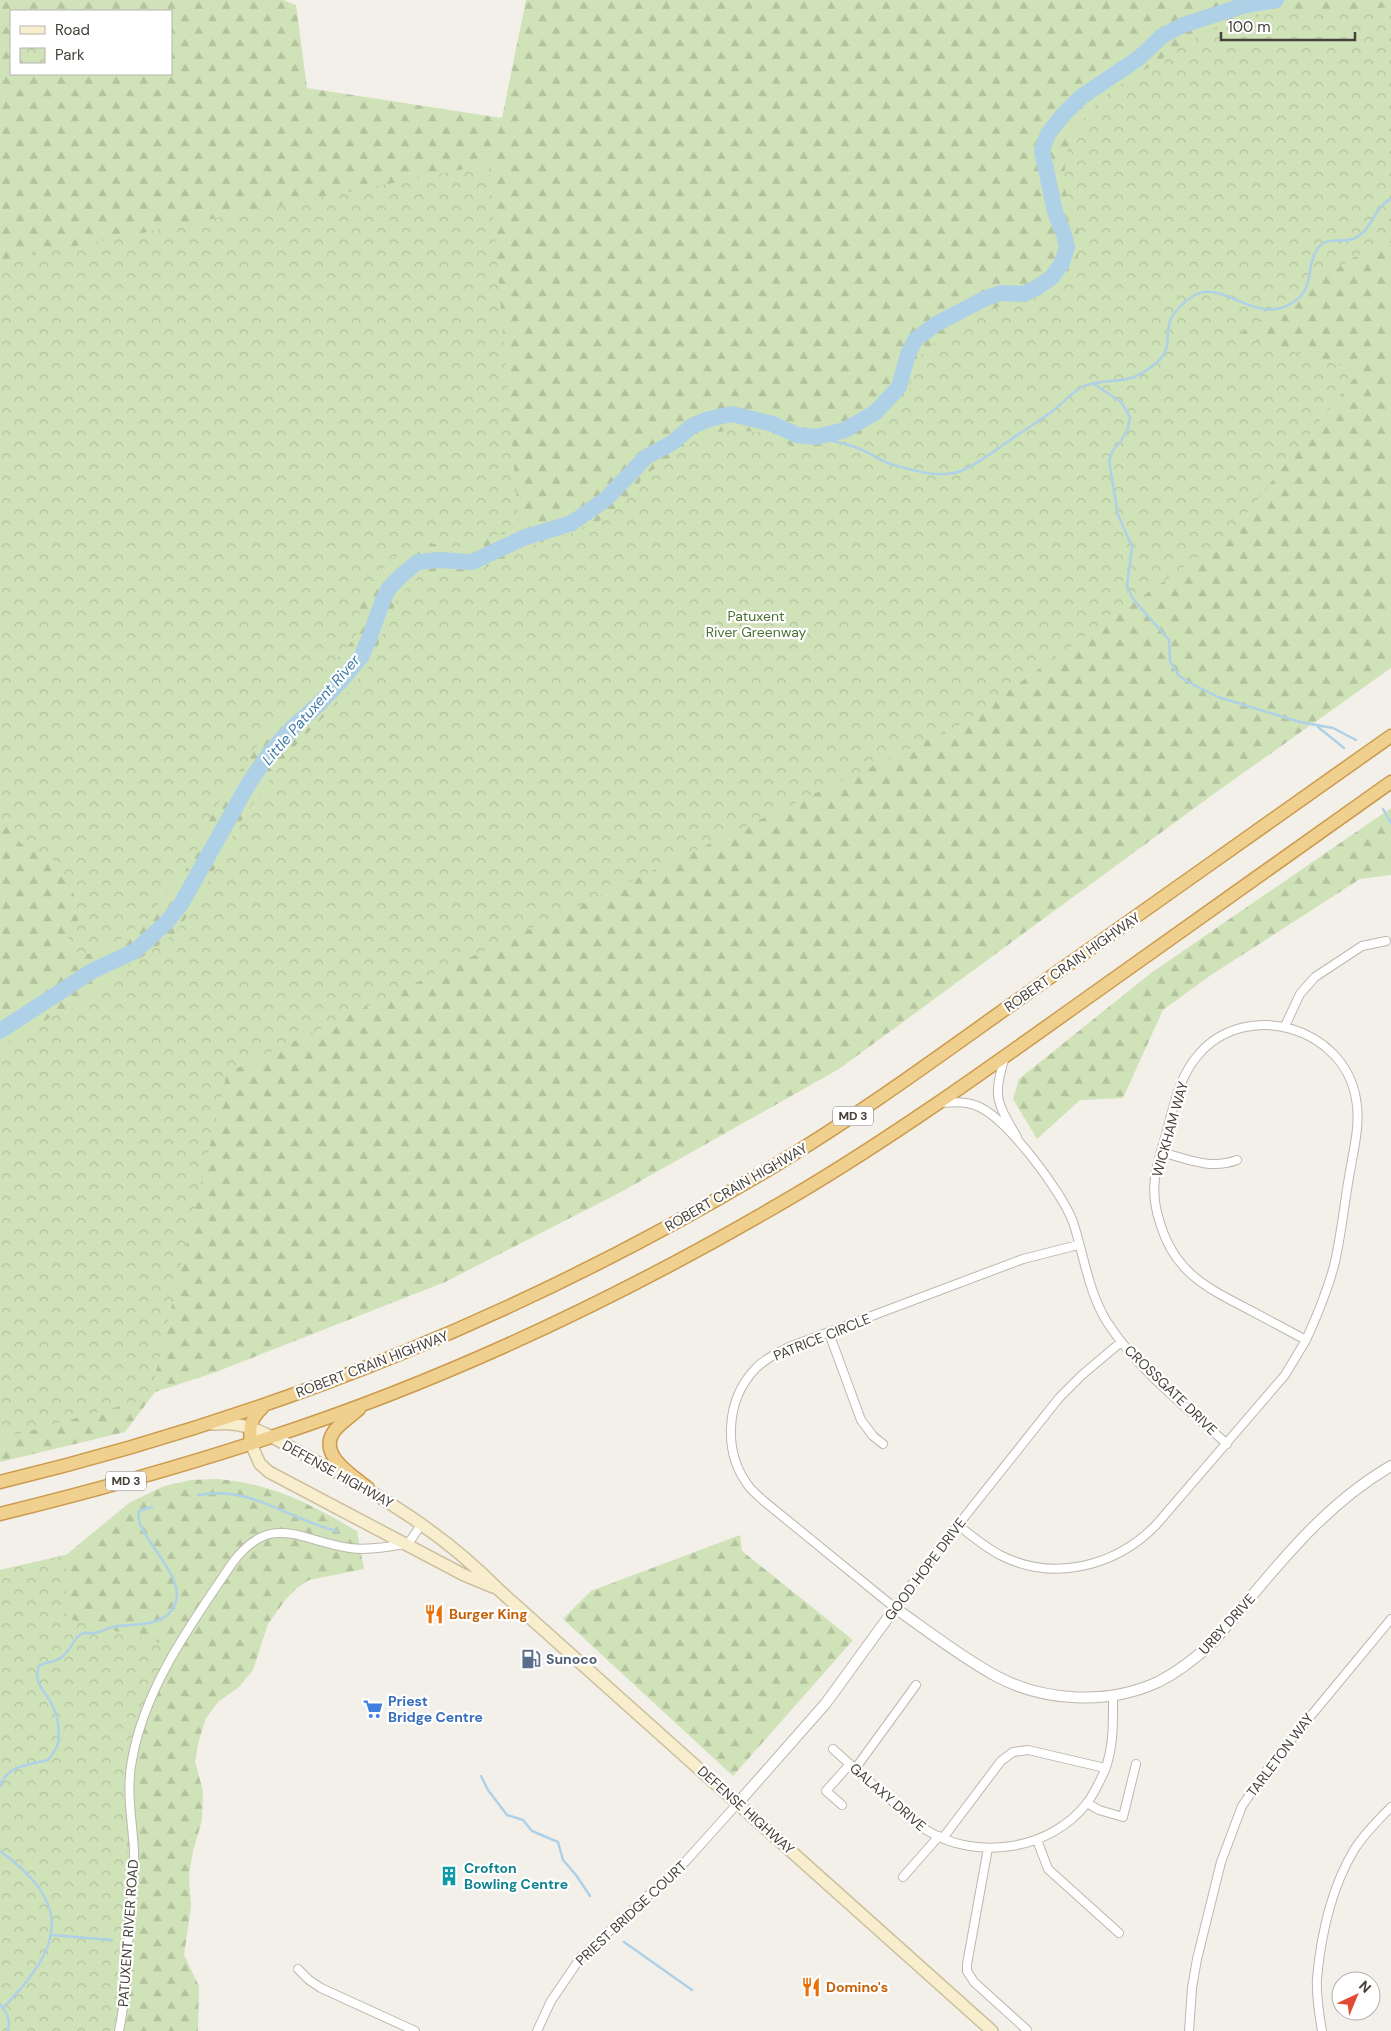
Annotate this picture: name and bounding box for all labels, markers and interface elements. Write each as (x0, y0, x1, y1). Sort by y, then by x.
legend (10, 10, 172, 75)
scale bar (1221, 10, 1355, 42)
text: 100 m (1228, 17, 1271, 37)
text: Road (55, 20, 90, 40)
text: Park (55, 45, 85, 65)
park label: Patuxent River Greenway (706, 607, 807, 641)
water label: Little Patuxent River (258, 650, 365, 769)
street label: ROBERT CRAIN HIGHWAY (1001, 908, 1143, 1016)
street label: WICKHAM WAY (1148, 1079, 1192, 1179)
road number: MD 3 (833, 1106, 873, 1126)
street label: ROBERT CRAIN HIGHWAY (662, 1139, 810, 1235)
street label: PATRICE CIRCLE (771, 1309, 873, 1365)
street label: ROBERT CRAIN HIGHWAY (293, 1327, 451, 1401)
street label: CROSSGATE DRIVE (1121, 1341, 1221, 1439)
street label: DEFENSE HIGHWAY (279, 1436, 397, 1512)
road number: MD 3 (106, 1472, 146, 1490)
street label: GOOD HOPE DRIVE (880, 1514, 970, 1624)
street label: URBY DRIVE (1195, 1590, 1259, 1658)
restaurant icon: Burger King (423, 1603, 445, 1625)
place label: Burger King (449, 1605, 528, 1623)
fuel station icon: Sunoco (520, 1648, 542, 1670)
place label: Sunoco (546, 1650, 597, 1668)
place label: Priest Bridge Centre (388, 1692, 483, 1726)
supermarket icon: Priest Bridge Centre (362, 1698, 384, 1720)
street label: TARLETON WAY (1243, 1710, 1317, 1800)
street label: GALAXY DRIVE (846, 1759, 930, 1835)
street label: DEFENSE HIGHWAY (694, 1762, 798, 1858)
street label: PRIEST BRIDGE COURT (572, 1857, 690, 1969)
street label: PATUXENT RIVER ROAD (114, 1859, 142, 2007)
place label: Crofton Bowling Centre (464, 1859, 568, 1893)
building icon: Crofton Bowling Centre (438, 1865, 460, 1887)
north arrow (1331, 1971, 1381, 2021)
restaurant icon: Domino's (800, 1976, 822, 1998)
text: N (1355, 1977, 1375, 1997)
place label: Domino's (826, 1978, 888, 1996)

